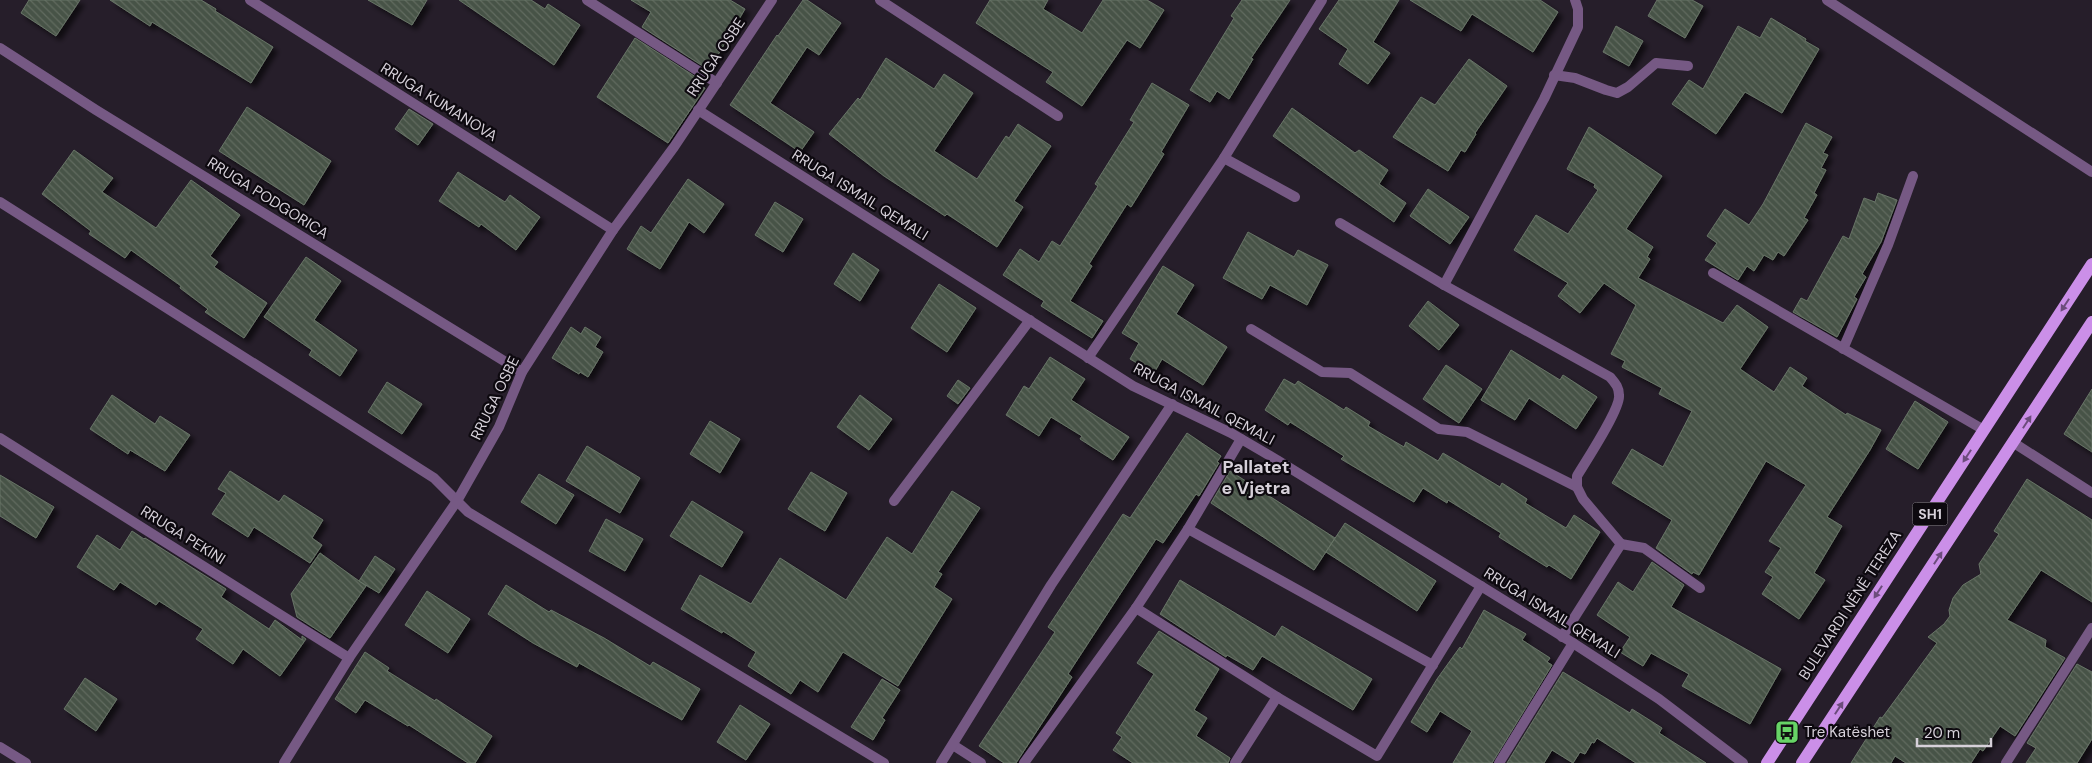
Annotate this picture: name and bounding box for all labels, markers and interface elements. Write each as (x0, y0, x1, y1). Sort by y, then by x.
street label: RRUGA OSBE (682, 14, 750, 100)
street label: RRUGA KUMANOVA (377, 58, 501, 146)
street label: RRUGA ISMAIL QEMALI (788, 145, 932, 245)
street label: RRUGA PODGORICA (204, 153, 332, 243)
one-way arrow (2061, 299, 2070, 312)
street label: RRUGA OSBE (466, 353, 524, 443)
street label: RRUGA ISMAIL QEMALI (1130, 358, 1278, 450)
one-way arrow (2023, 415, 2032, 428)
one-way arrow (1963, 449, 1972, 463)
district label: Pallatet e Vjetra (1221, 455, 1291, 500)
street label: RRUGA PEKINI (137, 501, 229, 569)
road number: SH1 (1912, 502, 1948, 526)
street label: BULEVARDI NËNË TEREZA (1794, 526, 1906, 684)
one-way arrow (1933, 551, 1943, 564)
street label: RRUGA ISMAIL QEMALI (1480, 563, 1624, 663)
one-way arrow (1874, 585, 1883, 599)
one-way arrow (1834, 701, 1844, 714)
scale bar (1917, 716, 1991, 748)
bus stop icon: Tre Katëshet (1774, 719, 1800, 745)
place label: Tre Katëshet (1804, 722, 1890, 742)
text: 20 m (1924, 723, 1960, 743)

